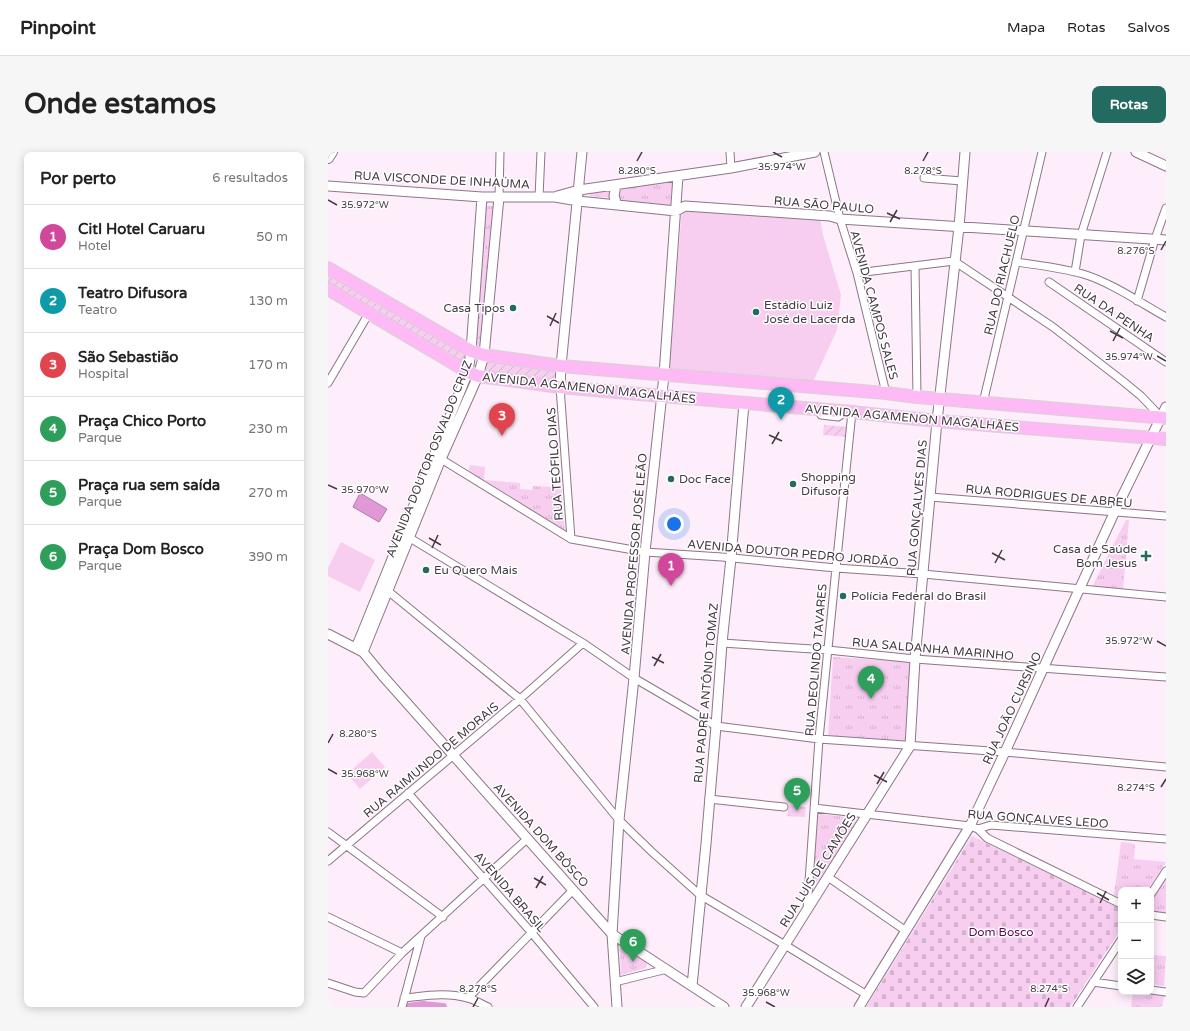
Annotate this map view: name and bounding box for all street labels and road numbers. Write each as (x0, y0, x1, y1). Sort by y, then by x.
street label: RUA VISCONDE DE INHAÚMA (354, 168, 530, 192)
street label: RUA SÃO PAULO (773, 194, 875, 216)
street label: RUA DO RIACHUELO (981, 213, 1023, 336)
street label: AVENIDA CAMPOS SALES (847, 229, 901, 381)
street label: RUA DA PENHA (1071, 281, 1157, 345)
street label: AVENIDA DOUTOR OSVALDO CRUZ (383, 358, 475, 559)
street label: AVENIDA AGAMENON MAGALHÃES (481, 370, 697, 406)
street label: AVENIDA AGAMENON MAGALHÃES (804, 402, 1020, 434)
street label: RUA TEÓFILO DIAS (544, 407, 566, 521)
street label: RUA GONÇALVES DIAS (904, 439, 930, 577)
street label: AVENIDA PROFESSOR JOSÉ LEÃO (618, 452, 650, 655)
street label: RUA RODRIGUES DE ABREU (965, 482, 1133, 510)
street label: AVENIDA DOUTOR PEDRO JORDÃO (687, 537, 899, 569)
street label: RUA DEOLINDO TAVARES (802, 583, 830, 737)
street label: RUA PADRE ANTÔNIO TOMAZ (691, 602, 721, 784)
street label: RUA SALDANHA MARINHO (852, 635, 1015, 663)
street label: RUA JOÃO CURSINO (980, 649, 1044, 766)
street label: RUA RAIMUNDO DE MORAIS (361, 699, 501, 821)
street label: AVENIDA DOM BÔSCO (491, 780, 592, 890)
street label: RUA GONÇALVES LEDO (967, 807, 1109, 831)
street label: RUA LUÍS DE CAMÕES (777, 810, 859, 930)
street label: AVENIDA BRASIL (471, 849, 549, 935)

